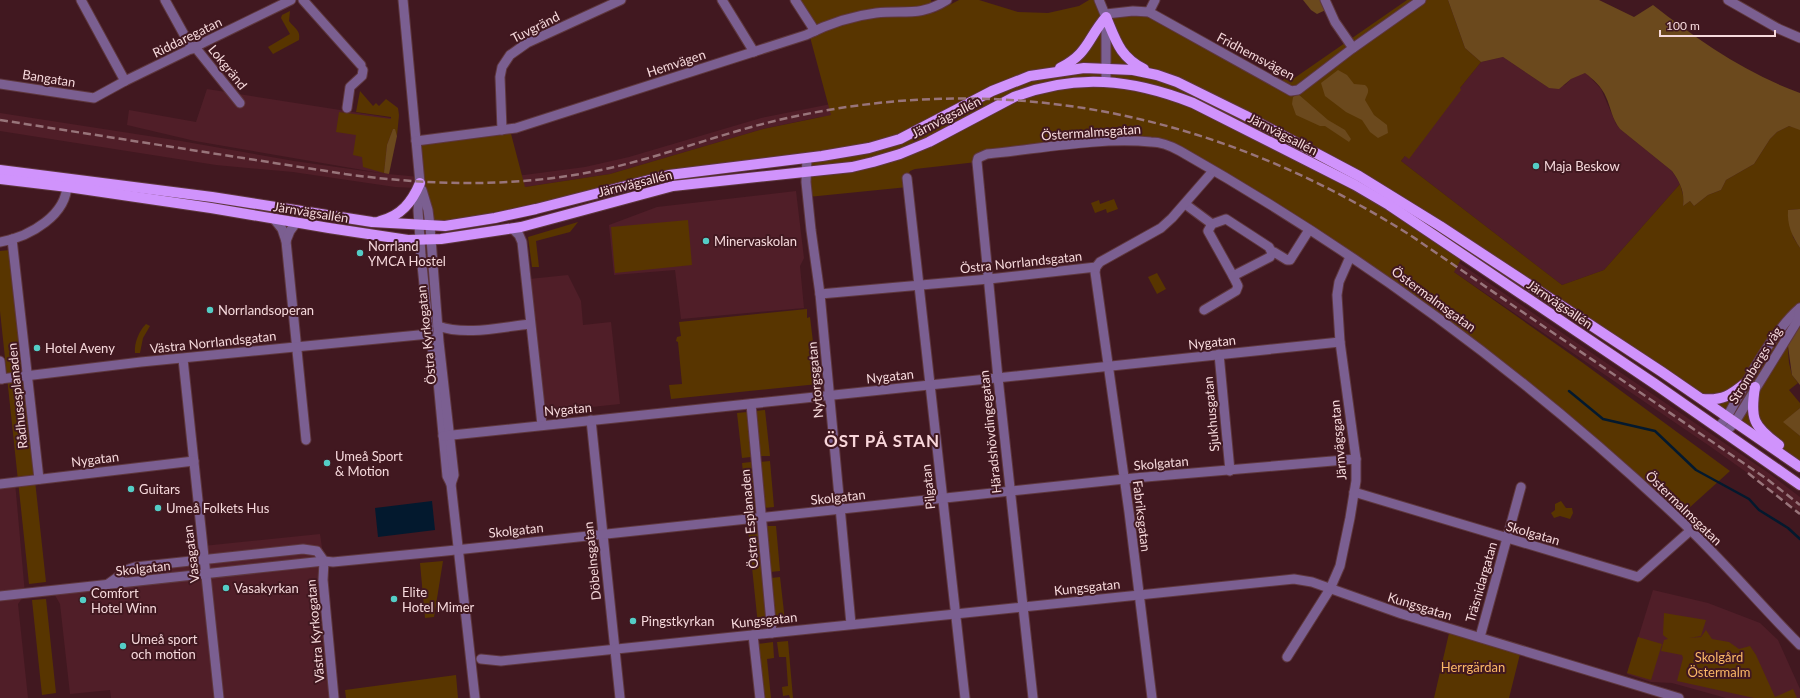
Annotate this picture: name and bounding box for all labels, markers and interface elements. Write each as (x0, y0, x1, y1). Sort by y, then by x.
street label: Tuvgränd (508, 8, 562, 46)
scale bar (1660, 12, 1775, 38)
street label: Riddaregatan (150, 13, 224, 61)
text: 100 m (1666, 18, 1700, 33)
street label: Fridhemsvägen (1214, 29, 1298, 83)
street label: Lokgränd (205, 42, 251, 92)
street label: Hemvägen (645, 46, 707, 80)
street label: Bangatan (21, 66, 77, 90)
street label: Järnvägsallén (909, 93, 983, 141)
street label: Järnvägsallén (1246, 110, 1320, 158)
street label: Östermalmsgatan (1040, 121, 1142, 143)
place label: Maja Beskow (1544, 158, 1620, 174)
marker: Maja Beskow (1531, 161, 1541, 171)
street label: Järnvägsallén (596, 166, 674, 200)
street label: Järnvägsallén (272, 198, 350, 226)
place label: Minervaskolan (714, 233, 797, 249)
marker: Minervaskolan (701, 236, 711, 246)
place label: Norrland YMCA Hostel (368, 238, 446, 269)
marker: Norrland YMCA Hostel (355, 248, 365, 258)
street label: Östra Norrlandsgatan (959, 248, 1083, 276)
street label: Östermalmsgatan (1389, 263, 1479, 335)
street label: Järnvägsallén (1524, 276, 1596, 332)
street label: Östra Kyrkogatan (413, 285, 439, 385)
place label: Norrlandsoperan (218, 302, 314, 318)
marker: Norrlandsoperan (205, 305, 215, 315)
street label: Strombergs väg (1725, 323, 1785, 407)
street label: Västra Norrlandsgatan (149, 327, 277, 357)
street label: Nygatan (1187, 332, 1237, 352)
place label: Hotel Aveny (45, 340, 115, 356)
street label: Nytorgsgatan (804, 341, 826, 419)
street label: Rådhusesplanaden (3, 342, 31, 450)
marker: Hotel Aveny (32, 343, 42, 353)
street label: Nygatan (865, 366, 915, 386)
street label: Häradshövdingegatan (976, 370, 1004, 494)
street label: Sjukhusgatan (1200, 376, 1222, 452)
street label: Nygatan (543, 399, 593, 419)
street label: Järnvägsgatan (1327, 399, 1349, 481)
district label: ÖST PÅ STAN (824, 430, 940, 451)
street label: Nygatan (70, 448, 120, 470)
place label: Umeå Sport & Motion (335, 448, 403, 479)
street label: Skolgatan (1133, 453, 1189, 473)
marker: Umeå Sport & Motion (322, 458, 332, 468)
street label: Pilgatan (918, 464, 938, 510)
street label: Östermalmsgatan (1642, 467, 1726, 549)
street label: Östra Esplanaden (737, 469, 761, 569)
street label: Fabriksgatan (1130, 479, 1154, 553)
place label: Guitars (139, 481, 181, 497)
marker: Guitars (126, 484, 136, 494)
street label: Skolgatan (810, 486, 866, 508)
place label: Umeå Folkets Hus (166, 500, 270, 516)
marker: Umeå Folkets Hus (153, 503, 163, 513)
street label: Skolgatan (1504, 518, 1562, 548)
street label: Skolgatan (488, 519, 544, 541)
street label: Döbelnsgatan (580, 521, 604, 601)
street label: Vasagatan (180, 524, 202, 584)
street label: Träsnidargatan (1462, 540, 1500, 624)
street label: Skolgatan (115, 557, 171, 579)
street label: Kungsgatan (1053, 576, 1121, 598)
street label: Västra Kyrkogatan (303, 579, 327, 683)
place label: Vasakyrkan (234, 580, 299, 596)
marker: Vasakyrkan (221, 583, 231, 593)
place label: Elite Hotel Mimer (402, 584, 475, 615)
place label: Comfort Hotel Winn (91, 585, 157, 616)
street label: Kungsgatan (1386, 589, 1454, 623)
marker: Elite Hotel Mimer (389, 594, 399, 604)
marker: Comfort Hotel Winn (78, 595, 88, 605)
street label: Kungsgatan (730, 609, 798, 631)
place label: Pingstkyrkan (641, 613, 715, 629)
marker: Pingstkyrkan (628, 616, 638, 626)
place label: Umeå sport och motion (131, 631, 198, 662)
marker: Umeå sport och motion (118, 641, 128, 651)
park label: Skolgård Östermalm (1687, 649, 1751, 680)
park label: Herrgärdan (1441, 659, 1505, 675)

